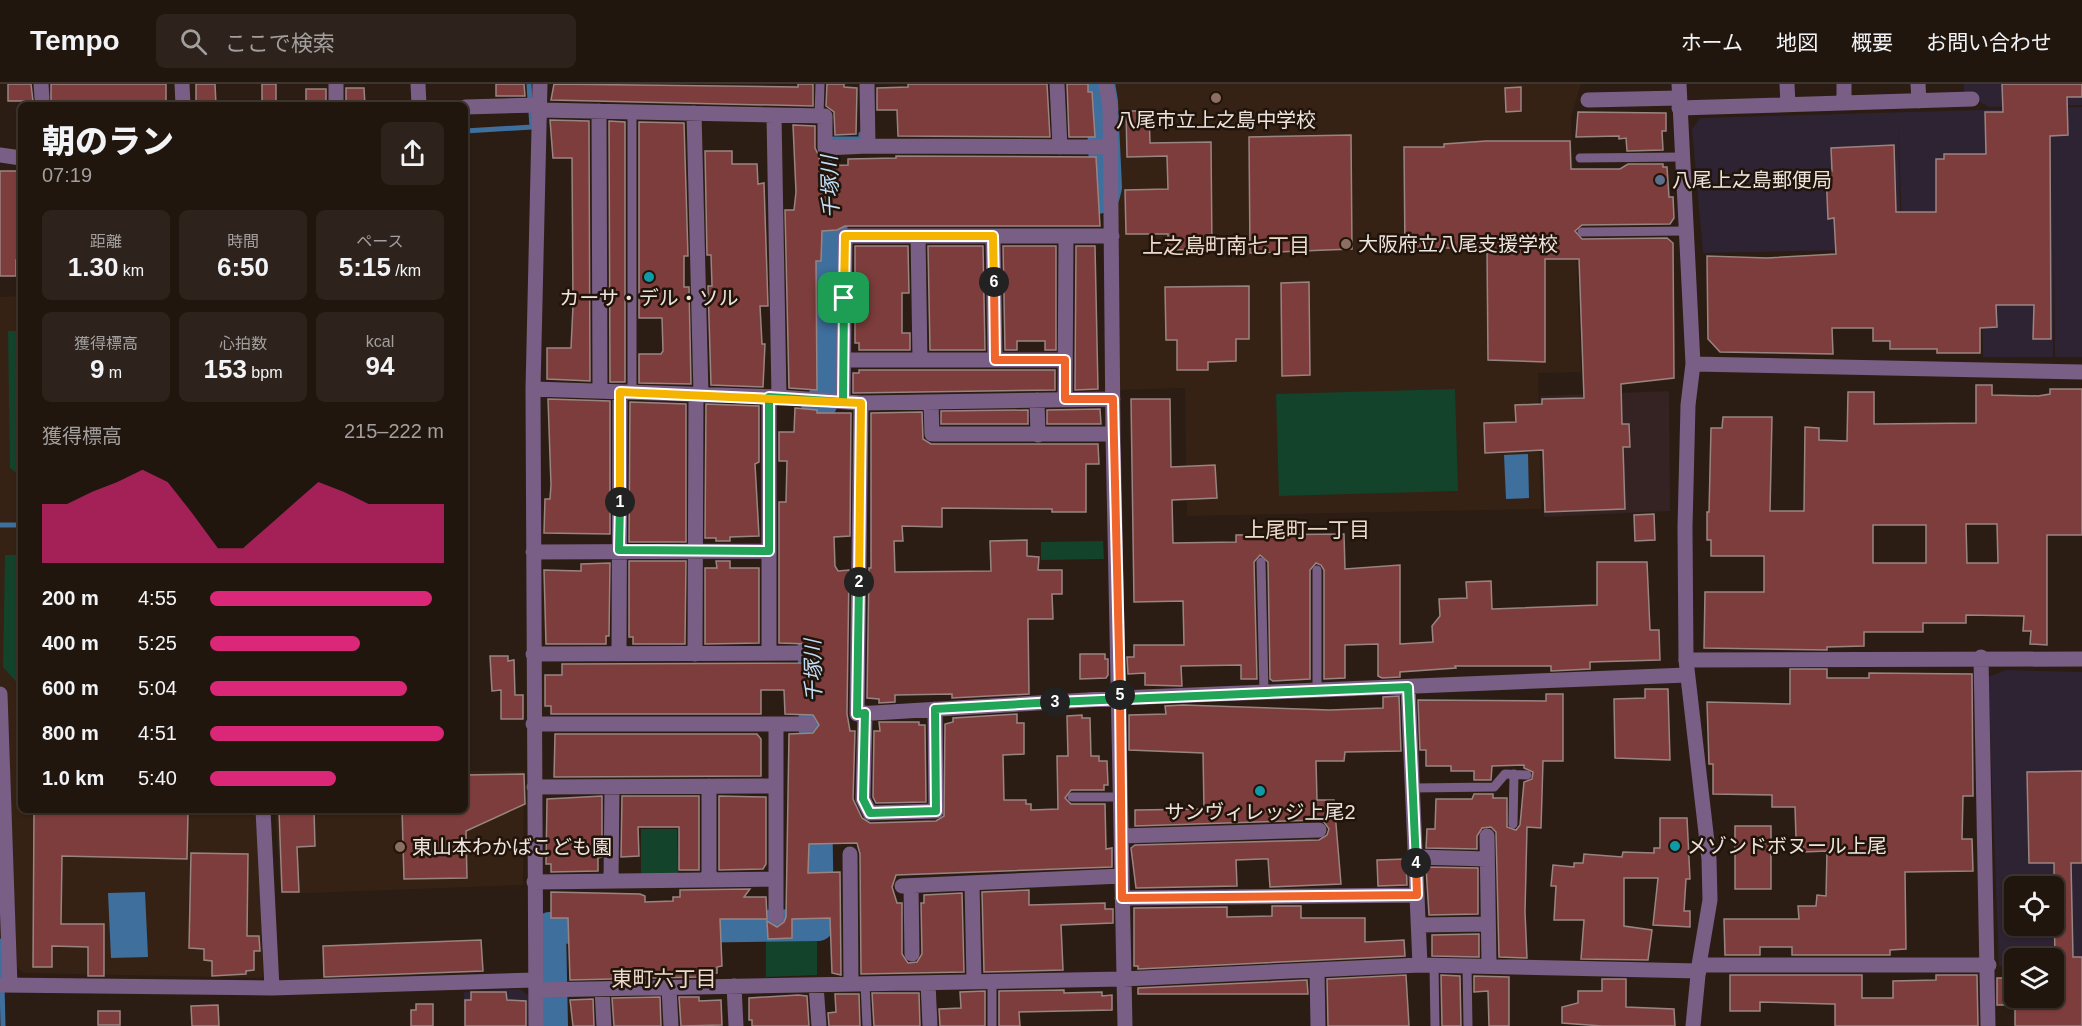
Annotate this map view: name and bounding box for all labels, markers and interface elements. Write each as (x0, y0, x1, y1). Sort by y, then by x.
search box (156, 14, 576, 68)
text: Tempo (30, 25, 120, 56)
icon: search (177, 25, 210, 58)
text: ここで検索 (225, 31, 335, 56)
text: ホーム (1681, 31, 1743, 54)
text: 地図 (1776, 31, 1818, 54)
text: 概要 (1851, 31, 1893, 54)
text: お問い合わせ (1926, 31, 2052, 54)
marker: 八尾市立上之島中学校 (1209, 91, 1223, 105)
place label: 八尾市立上之島中学校 (1116, 109, 1316, 131)
button: share (381, 122, 444, 185)
text: 朝のラン (42, 123, 174, 160)
water label: 千塚川 (817, 153, 843, 219)
text: 07:19 (42, 164, 92, 186)
place label: 八尾上之島郵便局 (1672, 169, 1832, 191)
marker: 八尾上之島郵便局 (1653, 173, 1667, 187)
text: 距離 (90, 233, 122, 250)
text: 時間 (227, 233, 259, 250)
text: ペース (356, 233, 404, 250)
place label: 大阪府立八尾支援学校 (1358, 233, 1558, 255)
district label: 上之島町南七丁目 (1142, 234, 1310, 257)
marker: 大阪府立八尾支援学校 (1339, 237, 1353, 251)
text: 1.30 (68, 252, 118, 282)
text: 6:50 (217, 252, 269, 282)
text: 5:15 (339, 252, 391, 282)
text: km (118, 262, 144, 279)
text: /km (391, 262, 421, 279)
pin: 6 (979, 267, 1009, 297)
marker: カーサ・デル・ソル (642, 270, 656, 284)
pin (818, 272, 869, 323)
text: 6 (990, 273, 998, 290)
icon: arrive (827, 281, 860, 314)
place label: カーサ・デル・ソル (559, 287, 739, 309)
text: kcal (366, 333, 394, 350)
text: 獲得標高 (74, 335, 138, 352)
text: 心拍数 (219, 335, 267, 352)
text: 94 (366, 351, 394, 381)
text: 9 (90, 354, 104, 384)
text: 153 (204, 354, 247, 384)
text: m (104, 364, 122, 381)
text: bpm (247, 364, 282, 381)
text: 215–222 m (344, 420, 444, 442)
text: 獲得標高 (42, 425, 122, 447)
pin: 1 (605, 487, 635, 517)
text: 1 (616, 493, 624, 510)
district label: 上尾町一丁目 (1244, 518, 1370, 541)
pin: 2 (844, 567, 874, 597)
text: 2 (855, 573, 863, 590)
text: 200 m (42, 587, 99, 609)
text: 4:55 (138, 587, 177, 609)
text: 400 m (42, 632, 99, 654)
text: 5:25 (138, 632, 177, 654)
water label: 千塚川 (801, 637, 825, 703)
text: 600 m (42, 677, 99, 699)
text: 5:04 (138, 677, 177, 699)
pin: 5 (1105, 680, 1135, 710)
text: 5 (1116, 686, 1124, 703)
pin: 3 (1040, 687, 1070, 717)
text: 3 (1051, 693, 1059, 710)
text: 800 m (42, 722, 99, 744)
text: 4:51 (138, 722, 177, 744)
text: 1.0 km (42, 767, 104, 789)
text: 5:40 (138, 767, 177, 789)
marker: サンヴィレッジ上尾2 (1253, 784, 1267, 798)
place label: サンヴィレッジ上尾2 (1164, 801, 1356, 823)
place label: メゾンドボヌール上尾 (1687, 835, 1887, 857)
place label: 東山本わかばこども園 (412, 836, 612, 858)
marker: メゾンドボヌール上尾 (1668, 839, 1682, 853)
marker: 東山本わかばこども園 (393, 840, 407, 854)
pin: 4 (1401, 848, 1431, 878)
text: 4 (1412, 854, 1420, 871)
map controls (2004, 876, 2064, 1008)
button: locate (2004, 876, 2064, 936)
button: layers (2004, 948, 2064, 1008)
district label: 東町六丁目 (612, 967, 717, 990)

